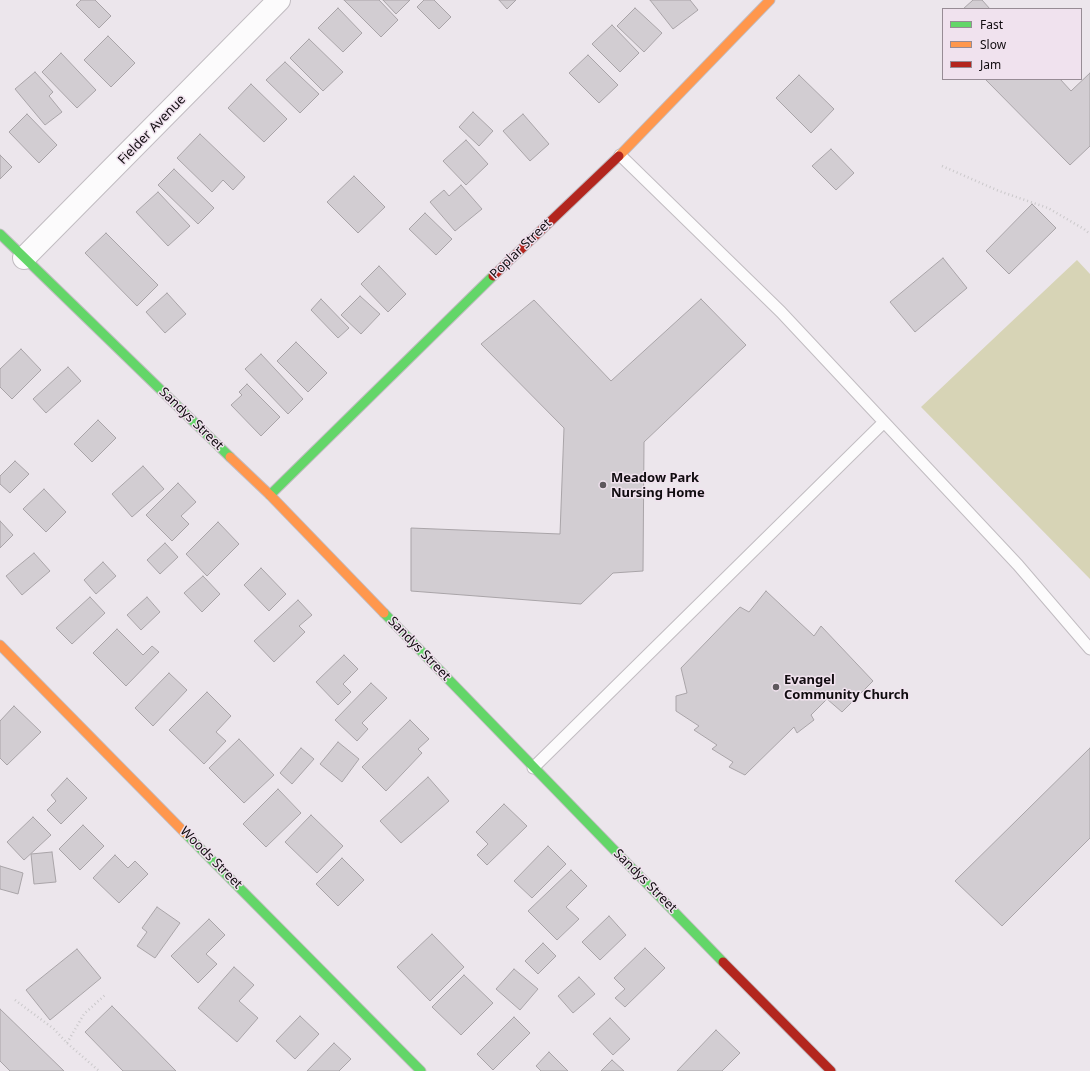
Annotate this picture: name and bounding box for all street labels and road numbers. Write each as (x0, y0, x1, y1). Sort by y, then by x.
street label: Fielder Avenue (115, 92, 189, 168)
street label: Poplar Street (487, 216, 555, 282)
street label: Sandys Street (156, 385, 226, 453)
street label: Sandys Street (385, 614, 453, 684)
street label: Woods Street (177, 824, 245, 892)
street label: Sandys Street (610, 846, 680, 916)

